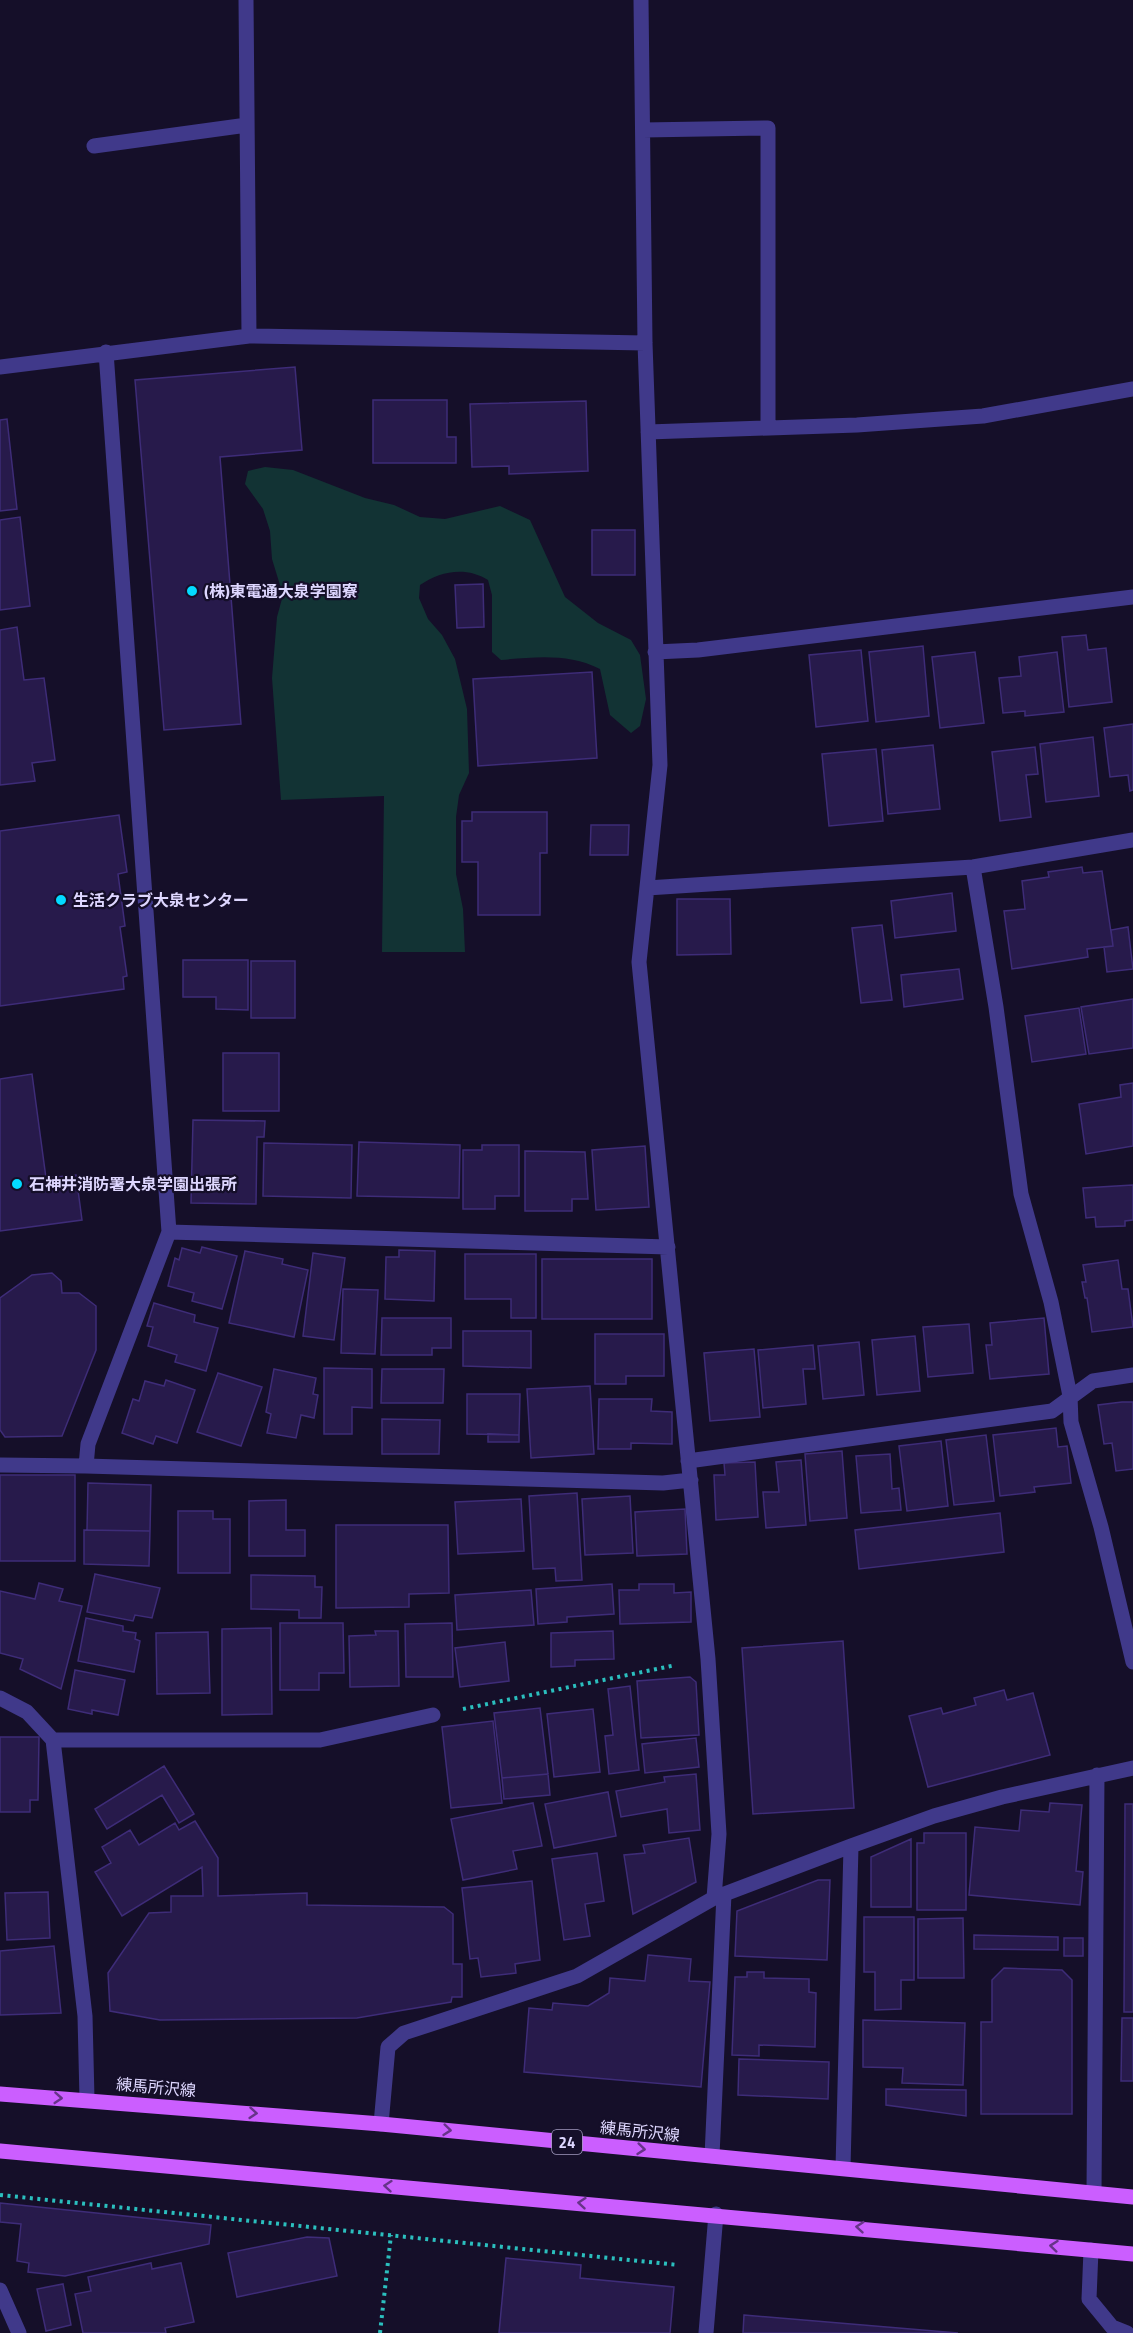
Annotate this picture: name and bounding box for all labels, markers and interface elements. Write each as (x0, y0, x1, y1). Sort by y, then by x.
place label: (株)東電通大泉学園寮 (204, 579, 358, 603)
marker: (株)東電通大泉学園寮 (185, 584, 199, 598)
place label: 生活クラブ大泉センター (73, 888, 249, 912)
marker: 生活クラブ大泉センター (54, 893, 68, 907)
place label: 石神井消防署大泉学園出張所 (29, 1172, 237, 1196)
marker: 石神井消防署大泉学園出張所 (10, 1177, 24, 1191)
street label: 練馬所沢線 (115, 2072, 197, 2102)
one-way arrow (54, 2091, 63, 2104)
one-way arrow (248, 2106, 257, 2119)
street label: 練馬所沢線 (599, 2115, 681, 2147)
one-way arrow (442, 2123, 452, 2136)
road number: 24 (552, 2130, 582, 2154)
one-way arrow (637, 2142, 646, 2155)
one-way arrow (383, 2179, 392, 2192)
one-way arrow (577, 2196, 586, 2209)
one-way arrow (855, 2221, 864, 2234)
one-way arrow (1049, 2240, 1058, 2253)

